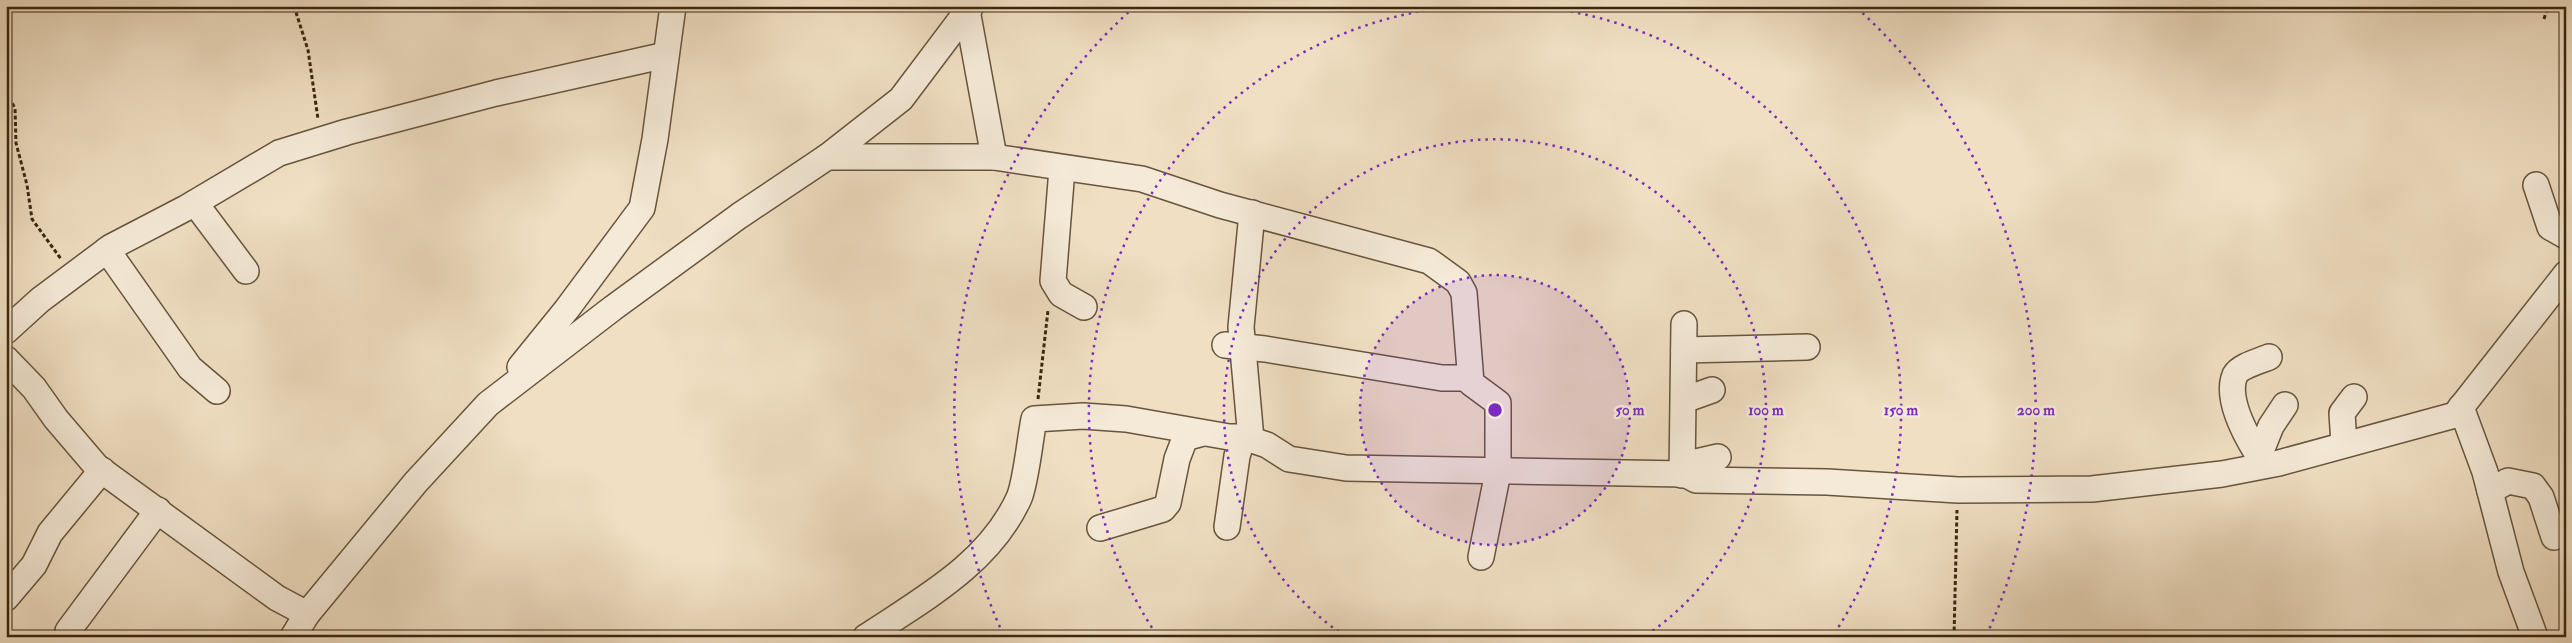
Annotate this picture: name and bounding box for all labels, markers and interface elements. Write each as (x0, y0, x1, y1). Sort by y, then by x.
centre of rings (1486, 401, 1504, 419)
text: 50 m (1616, 401, 1645, 420)
text: 100 m (1748, 401, 1784, 420)
text: 150 m (1884, 401, 1918, 420)
text: 200 m (2017, 401, 2055, 420)

